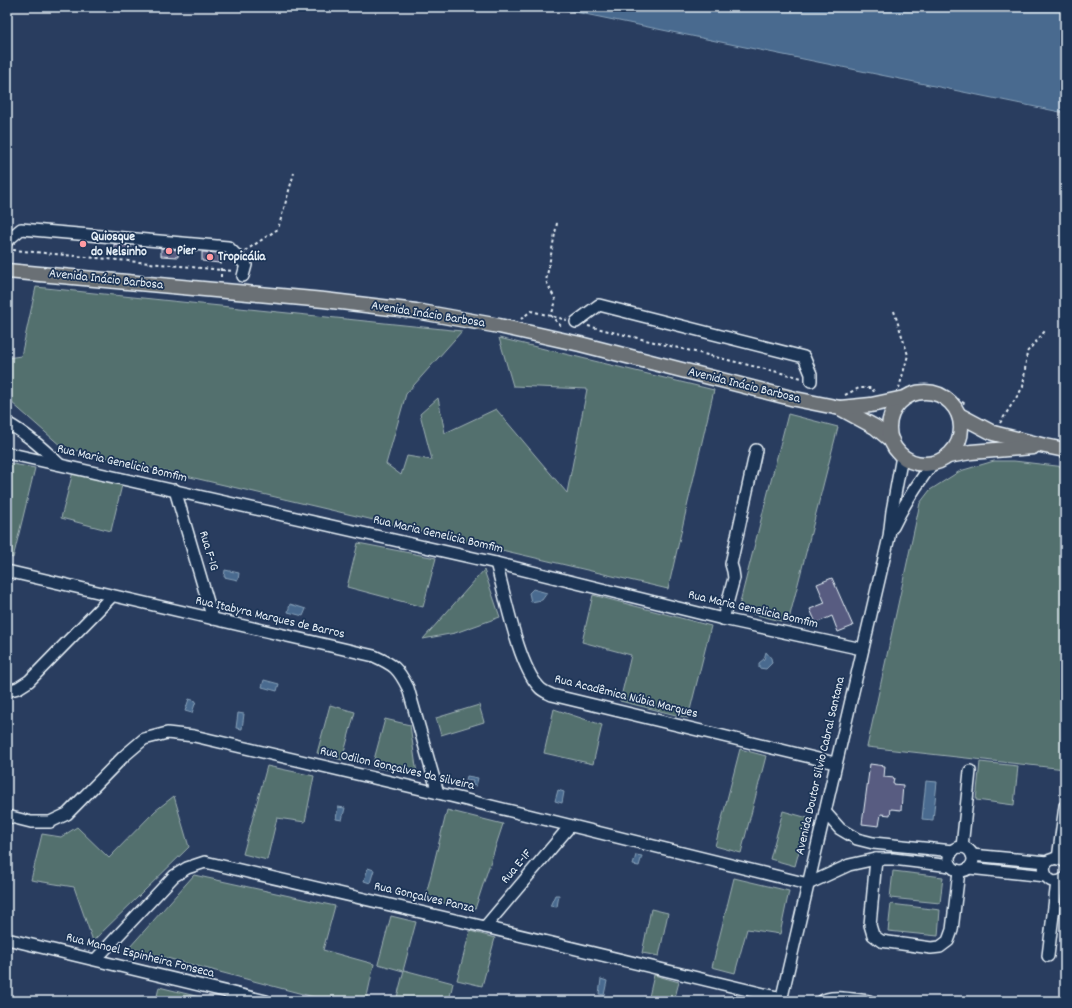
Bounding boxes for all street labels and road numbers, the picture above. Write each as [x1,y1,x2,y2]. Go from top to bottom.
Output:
street label: Avenida Inácio Barbosa [48,265,165,296]
street label: Avenida Inácio Barbosa [370,297,487,333]
street label: Avenida Inácio Barbosa [686,363,803,409]
street label: Rua Maria Genelicia Bomfim [55,440,189,488]
street label: Rua Maria Genelicia Bomfim [371,511,505,559]
street label: Rua F-1G [193,529,223,573]
street label: Rua Maria Genelicia Bomfim [686,586,820,634]
street label: Rua Itabyra Marques de Barros [193,592,347,644]
street label: Rua Acadêmica Núbia Marques [552,670,700,724]
street label: Avenida Doutor Silvio Cabral Santana [791,674,851,857]
street label: Rua Odilon Gonçalves da Silveira [318,742,477,796]
street label: Rua E-1F [497,845,537,888]
street label: Rua Gonçalves Panza [372,877,477,919]
street label: Rua Manoel Espinheira Fonseca [64,928,217,984]

